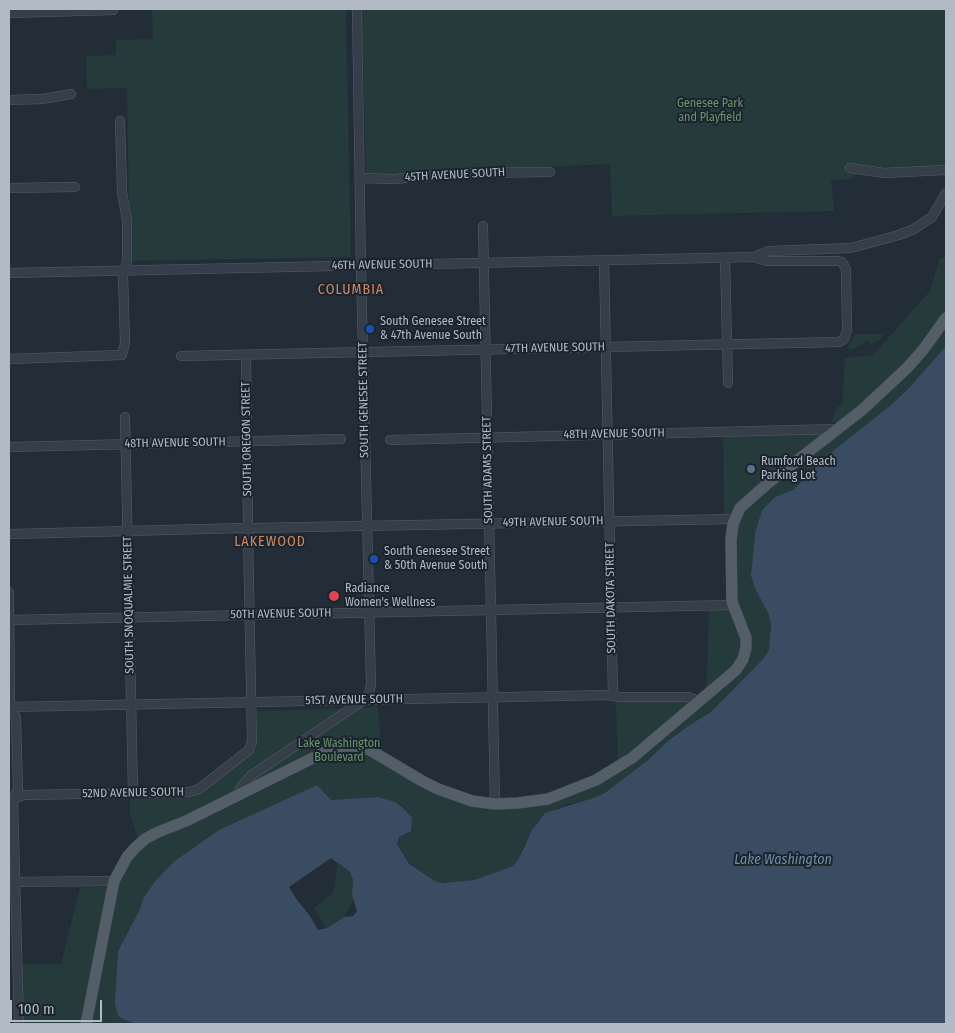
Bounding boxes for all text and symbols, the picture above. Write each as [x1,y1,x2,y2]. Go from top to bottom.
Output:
park label: Genesee Park and Playfield [677,97,743,125]
street label: 45TH AVENUE SOUTH [404,165,506,185]
street label: 46TH AVENUE SOUTH [331,257,433,273]
district label: COLUMBIA [317,282,385,298]
place label: South Genesee Street & 47th Avenue South [380,315,486,343]
marker: South Genesee Street & 47th Avenue South [364,323,376,335]
street label: 47TH AVENUE SOUTH [505,340,605,356]
street label: SOUTH GENESEE STREET [356,342,372,458]
street label: SOUTH OREGON STREET [239,381,255,497]
street label: SOUTH ADAMS STREET [480,416,496,524]
street label: 48TH AVENUE SOUTH [563,426,665,442]
street label: 48TH AVENUE SOUTH [124,435,226,451]
place label: Rumford Beach Parking Lot [761,455,836,483]
marker: Rumford Beach Parking Lot [745,463,757,475]
street label: 49TH AVENUE SOUTH [502,514,604,530]
district label: LAKEWOOD [233,534,307,550]
street label: SOUTH SNOQUALMIE STREET [121,536,137,674]
street label: SOUTH DAKOTA STREET [603,542,619,654]
place label: South Genesee Street & 50th Avenue South [384,545,490,573]
marker: South Genesee Street & 50th Avenue South [368,553,380,565]
place label: Radiance Women's Wellness [345,582,435,610]
marker: Radiance Women's Wellness [327,589,341,603]
street label: 50TH AVENUE SOUTH [230,606,332,622]
street label: 51ST AVENUE SOUTH [305,692,403,708]
park label: Lake Washington Boulevard [298,737,380,765]
street label: 52ND AVENUE SOUTH [82,785,184,801]
water label: Lake Washington [734,852,832,868]
scale bar [12,990,105,1022]
text: 100 m [18,1000,55,1018]

